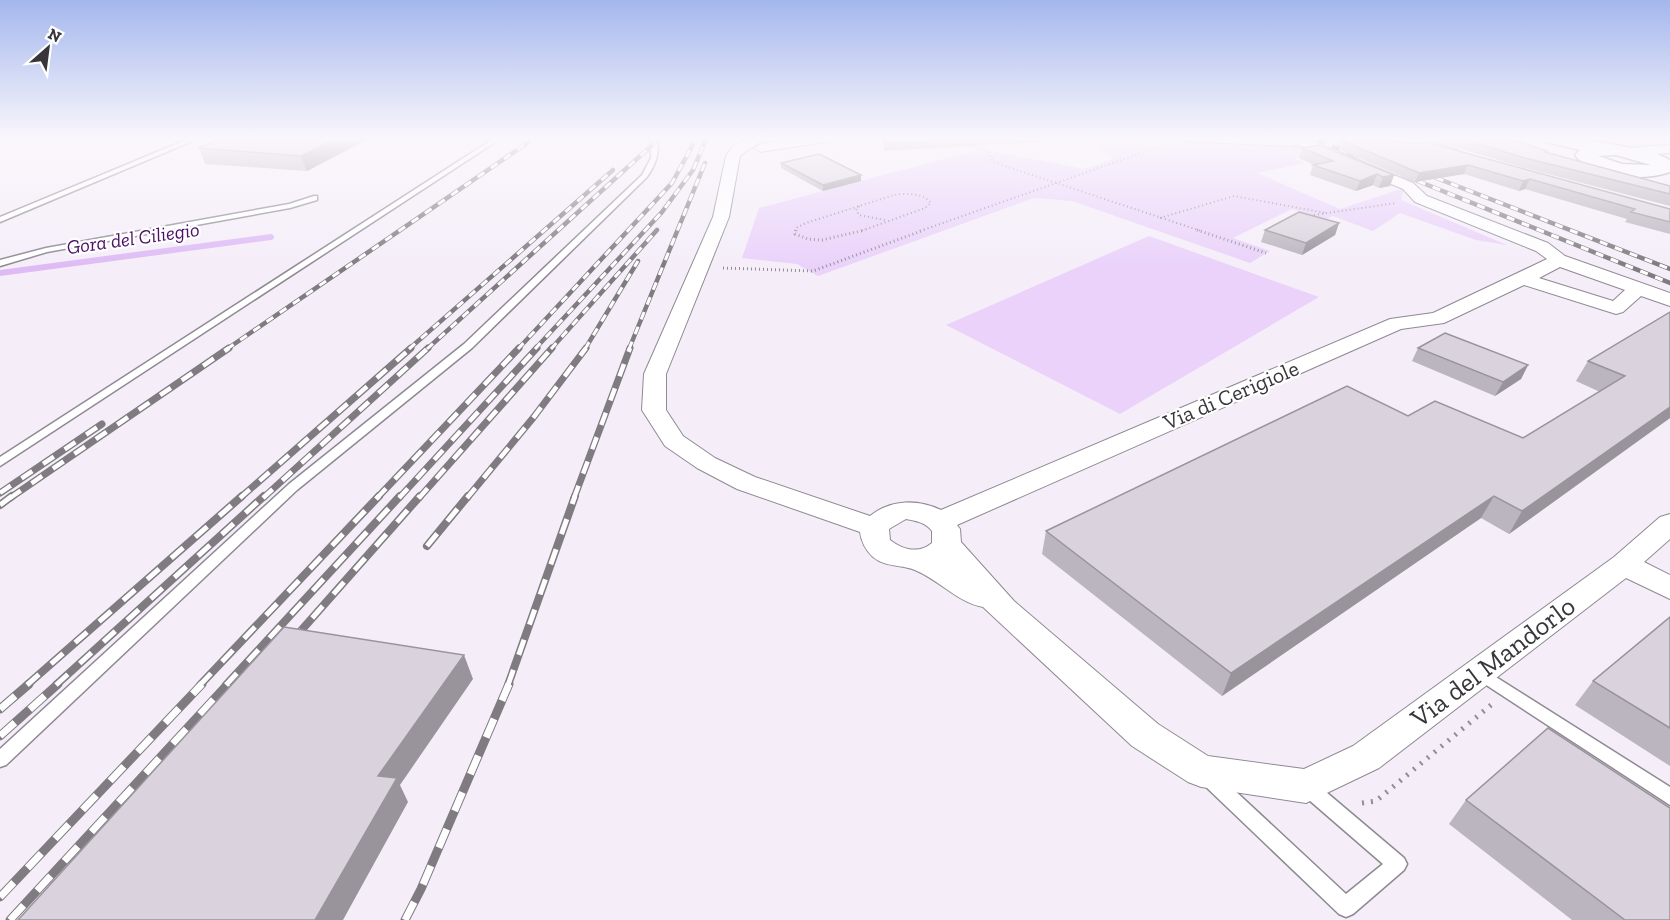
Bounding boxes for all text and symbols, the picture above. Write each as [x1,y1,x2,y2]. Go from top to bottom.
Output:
north arrow [18,18,78,78]
text: N [45,24,65,46]
water label: Gora del Ciliegio [65,217,201,259]
street label: Via di Cerigiole [1158,354,1303,436]
street label: Via del Mandorlo [1404,590,1581,735]

